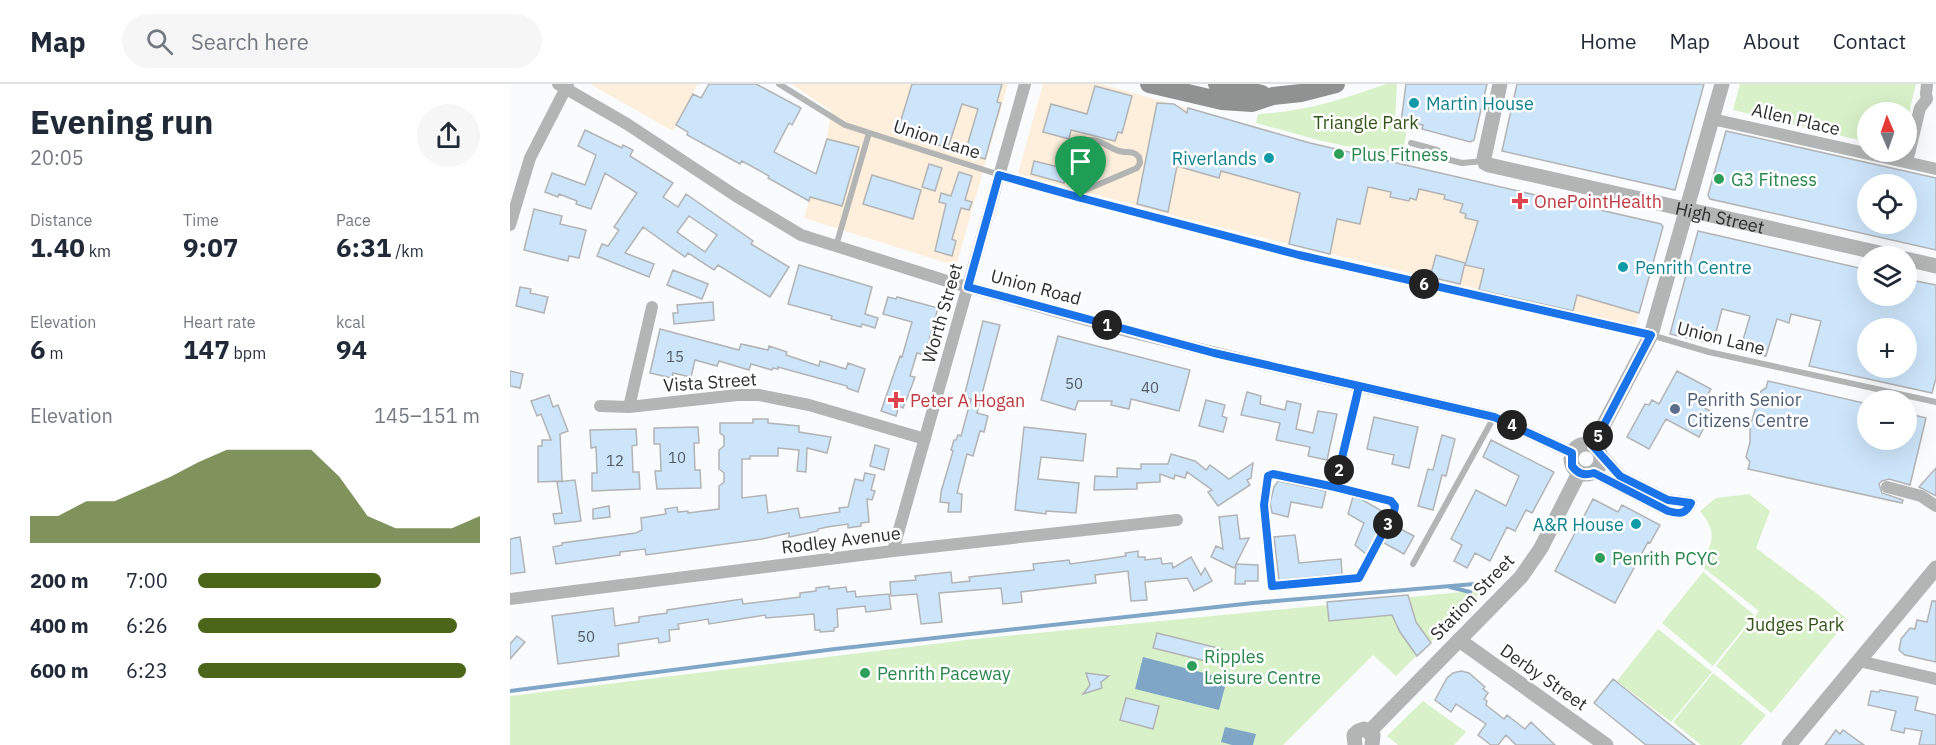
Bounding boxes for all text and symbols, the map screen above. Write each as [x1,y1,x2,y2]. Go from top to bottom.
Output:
search box [122,14,542,68]
text: Map [30,23,86,60]
icon: search [143,25,176,58]
text: Search here [191,27,309,56]
text: Home [1580,27,1637,55]
text: Map [1670,27,1710,55]
text: About [1743,27,1800,55]
text: Contact [1833,27,1906,55]
place label: Martin House [1426,92,1534,115]
marker: Martin House [1407,96,1421,110]
street label: Allen Place [1750,98,1842,140]
text: Evening run [30,100,214,143]
north arrow [1857,102,1917,162]
map controls [1857,102,1917,450]
button: share [417,104,480,167]
park label: Triangle Park [1313,111,1419,134]
street label: Union Lane [891,114,984,164]
pin [1055,136,1106,198]
place label: Plus Fitness [1351,143,1448,166]
text: 20:05 [30,144,84,171]
icon: arrive [1064,145,1097,178]
place label: Riverlands [1172,147,1257,170]
marker: Plus Fitness [1332,147,1346,161]
marker: Riverlands [1262,151,1276,165]
place label: G3 Fitness [1731,168,1817,191]
marker: G3 Fitness [1712,172,1726,186]
button: locate [1857,174,1917,234]
place label: OnePointHealth [1534,190,1662,213]
marker: OnePointHealth [1511,192,1529,210]
street label: High Street [1673,196,1767,238]
text: Distance [30,210,92,230]
text: Time [183,210,219,230]
text: Pace [336,210,371,230]
text: 1.40 [30,230,85,264]
text: 9:07 [183,230,238,264]
text: 6:31 [336,230,391,264]
text: km [85,241,111,261]
text: /km [391,241,424,261]
button: layers [1857,246,1917,306]
place label: Penrith Centre [1635,256,1752,279]
street label: Worth Street [917,260,967,366]
marker: Penrith Centre [1616,260,1630,274]
street label: Union Road [988,264,1084,310]
pin: 6 [1409,269,1439,299]
text: 6 [1419,274,1429,294]
pin: 1 [1092,310,1122,340]
text: Elevation [30,312,96,332]
text: Heart rate [183,312,256,332]
text: kcal [336,312,365,332]
text: 1 [1102,315,1112,335]
street label: Union Lane [1674,316,1768,360]
button: + [1857,318,1917,378]
text: 6 [30,332,46,366]
text: 147 [183,332,230,366]
text: 94 [336,332,367,366]
text: m [46,343,63,363]
text: bpm [230,343,266,363]
house number: 15 [666,347,684,366]
street label: Vista Street [662,367,758,397]
house number: 50 [1065,374,1083,393]
house number: 40 [1141,378,1159,397]
place label: Penrith Senior Citizens Centre [1687,388,1809,432]
place label: Peter A Hogan [910,389,1025,412]
button: − [1857,390,1917,450]
marker: Peter A Hogan [887,391,905,409]
text: Elevation [30,402,113,429]
text: 145–151 m [374,402,480,429]
marker: Penrith Senior Citizens Centre [1668,402,1682,416]
pin: 4 [1497,410,1527,440]
text: 4 [1507,415,1517,435]
pin: 5 [1583,421,1613,451]
text: 5 [1593,426,1603,446]
house number: 10 [668,448,686,467]
house number: 12 [606,451,624,470]
pin: 2 [1324,455,1354,485]
text: 2 [1334,460,1344,480]
pin: 3 [1373,509,1403,539]
place label: A&R House [1533,513,1624,536]
text: 3 [1383,514,1393,534]
marker: A&R House [1629,517,1643,531]
street label: Rodley Avenue [780,521,902,559]
place label: Penrith PCYC [1612,547,1718,570]
street label: Station Street [1425,549,1519,645]
marker: Penrith PCYC [1593,551,1607,565]
text: 200 m [30,567,89,594]
text: 7:00 [126,567,168,594]
text: 400 m [30,612,89,639]
text: 6:26 [126,612,168,639]
park label: Judges Park [1746,613,1845,636]
house number: 50 [577,627,595,646]
street label: Derby Street [1496,638,1592,716]
place label: Ripples Leisure Centre [1204,645,1321,689]
text: 600 m [30,657,89,684]
text: 6:23 [126,657,168,684]
marker: Ripples Leisure Centre [1185,659,1199,673]
place label: Penrith Paceway [877,662,1011,685]
marker: Penrith Paceway [858,666,872,680]

